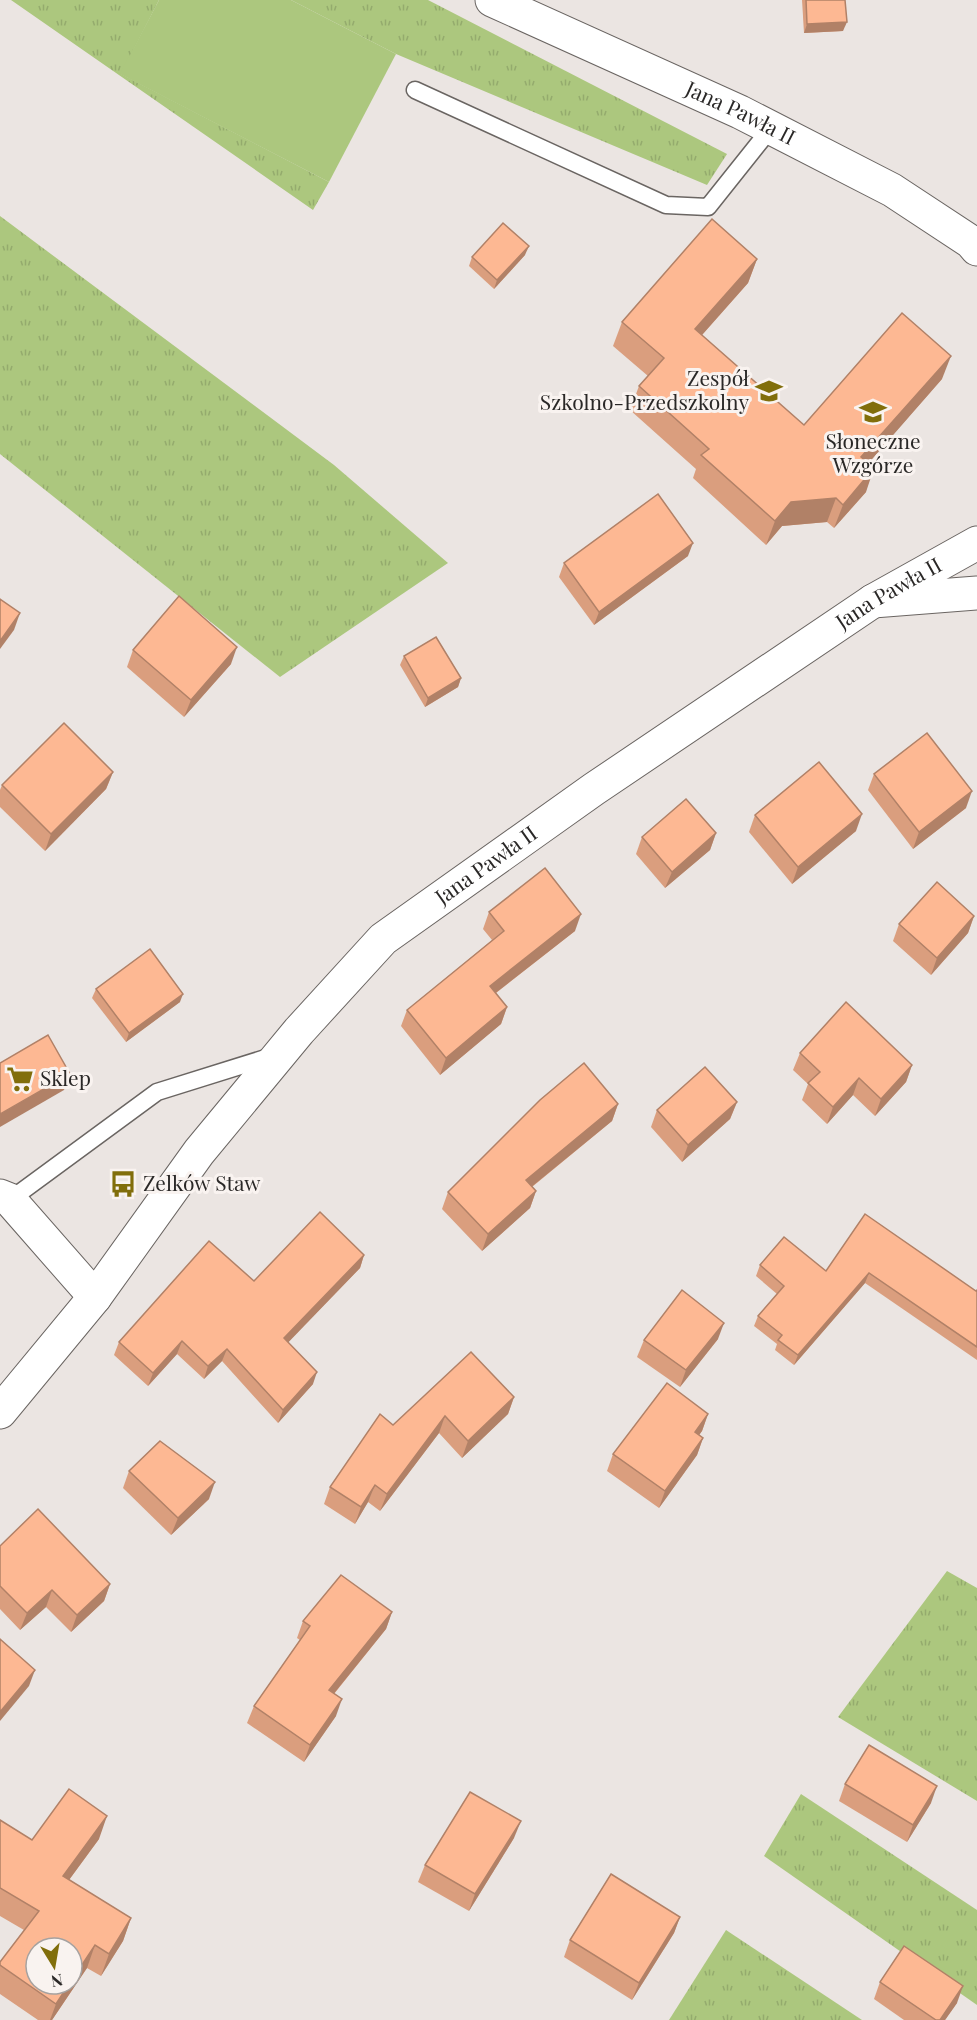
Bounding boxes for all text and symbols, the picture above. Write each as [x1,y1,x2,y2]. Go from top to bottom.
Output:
street label: Jana Pawła II [681,73,801,150]
place label: Zespół Szkolno-Przedszkolny [540,363,750,415]
school or university icon: Zespół Szkolno-Przedszkolny [754,376,784,406]
school or university icon: Słoneczne Wzgórze [858,397,888,427]
place label: Słoneczne Wzgórze [825,426,921,478]
street label: Jana Pawła II [829,550,946,635]
street label: Jana Pawła II [428,818,542,910]
place label: Sklep [40,1063,91,1091]
supermarket icon: Sklep [5,1064,35,1094]
place label: Zelków Staw [143,1168,261,1196]
bus stop icon: Zelków Staw [108,1169,138,1199]
north arrow [24,1936,84,1996]
text: N [49,1970,65,1993]

